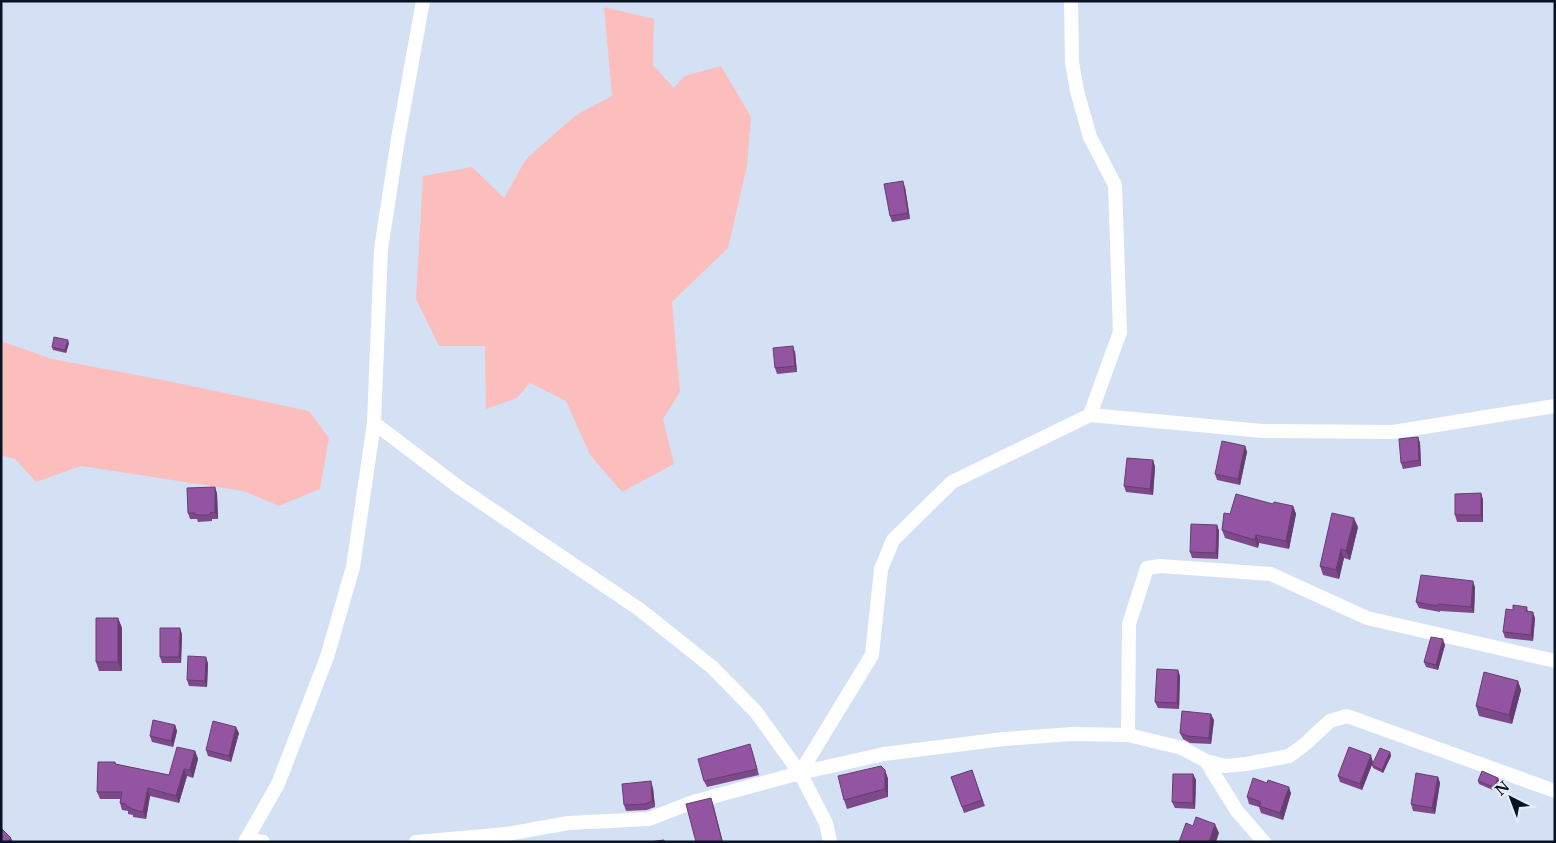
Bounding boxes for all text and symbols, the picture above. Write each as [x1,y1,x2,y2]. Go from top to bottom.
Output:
north arrow [1486,773,1536,823]
text: N [1491,777,1513,799]

